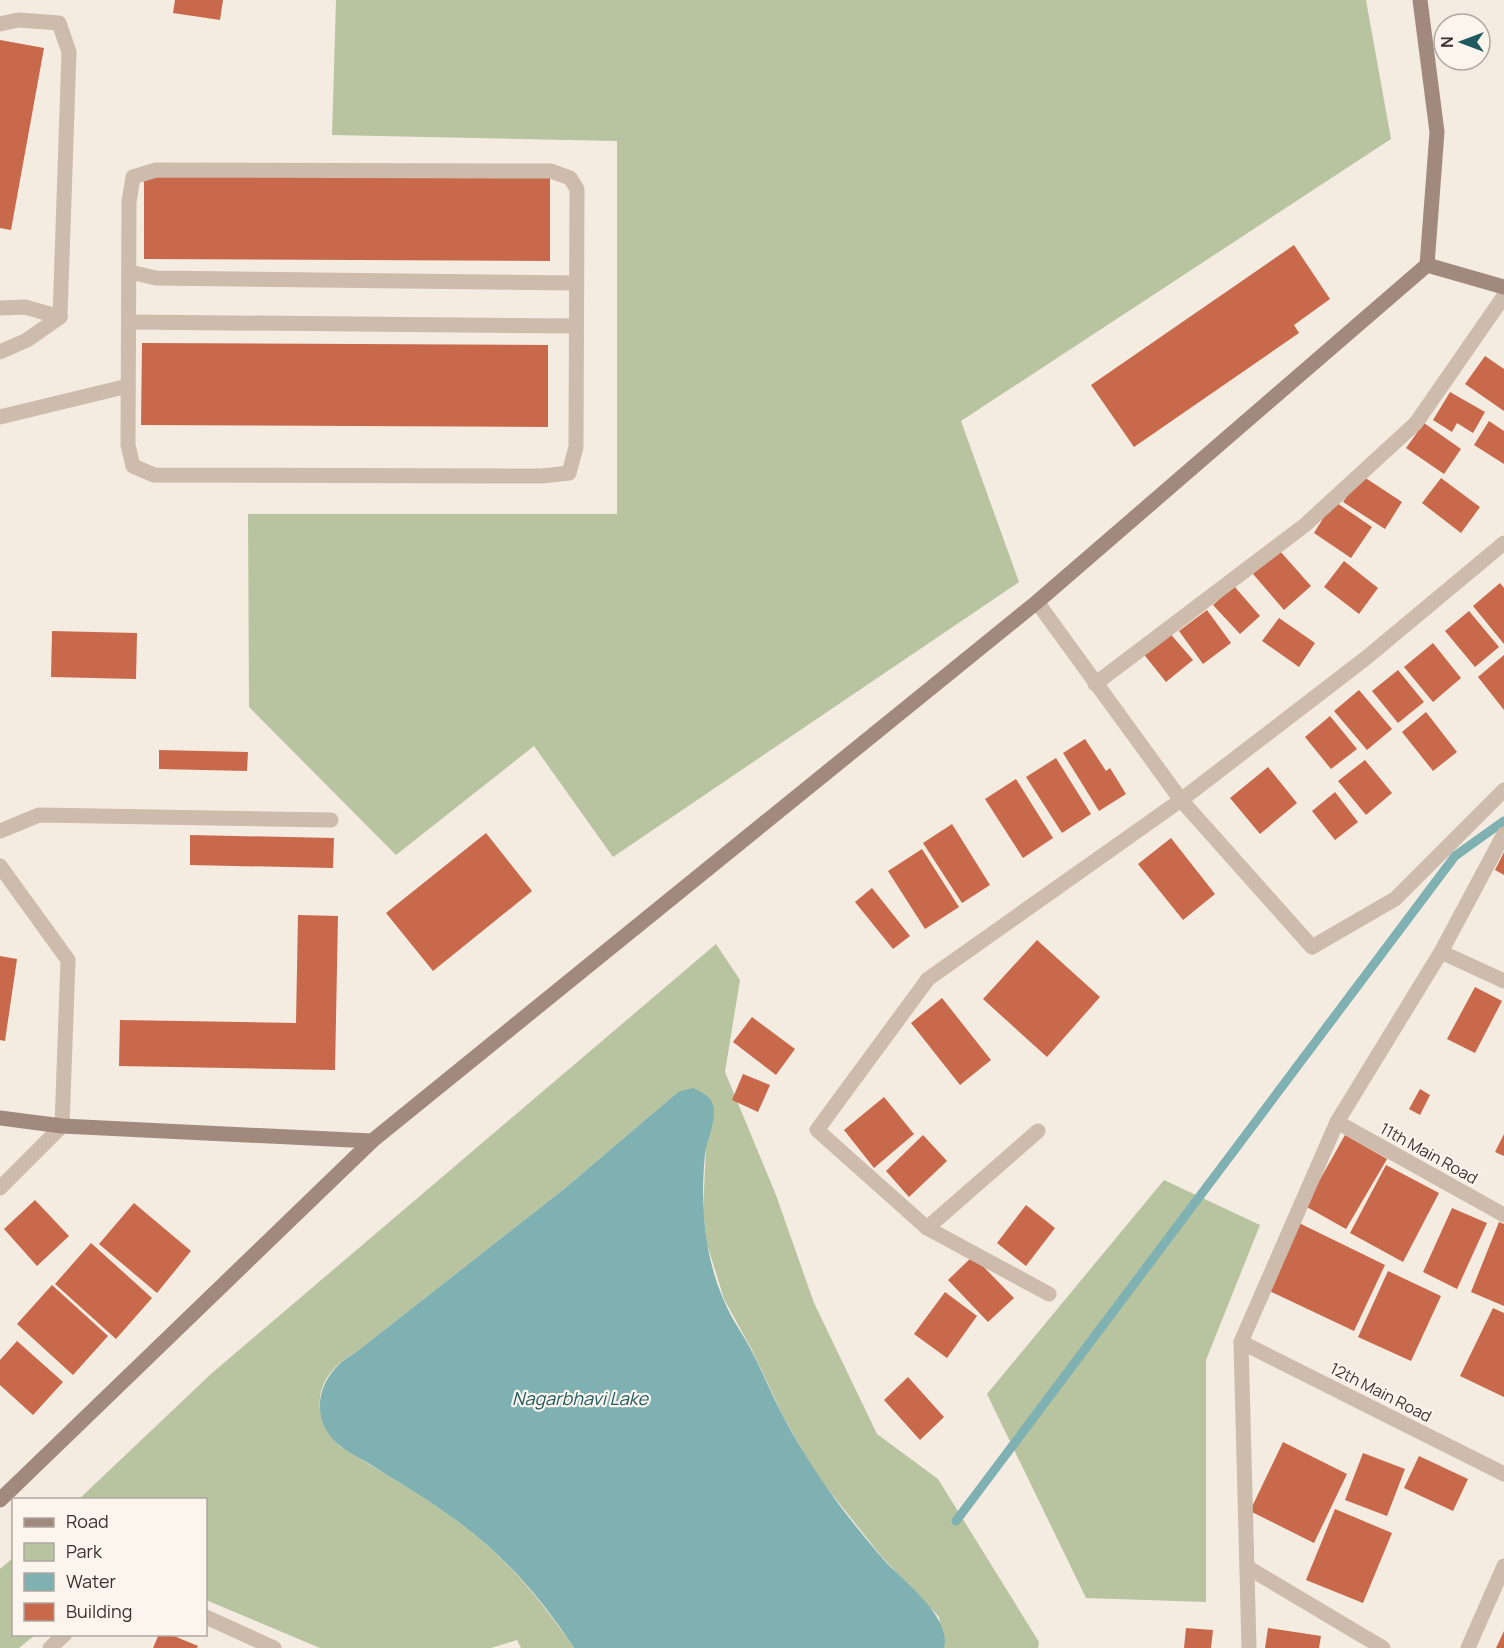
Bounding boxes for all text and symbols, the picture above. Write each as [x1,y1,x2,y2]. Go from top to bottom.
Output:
north arrow [1432,12,1492,72]
text: N [1436,36,1458,48]
street label: 11th Main Road [1376,1117,1482,1189]
street label: 12th Main Road [1326,1357,1436,1427]
water label: Nagarbhavi Lake [512,1386,649,1410]
legend [12,1498,207,1636]
text: Road [66,1509,109,1533]
text: Park [66,1539,103,1563]
text: Water [66,1569,116,1593]
text: Building [66,1599,132,1623]

